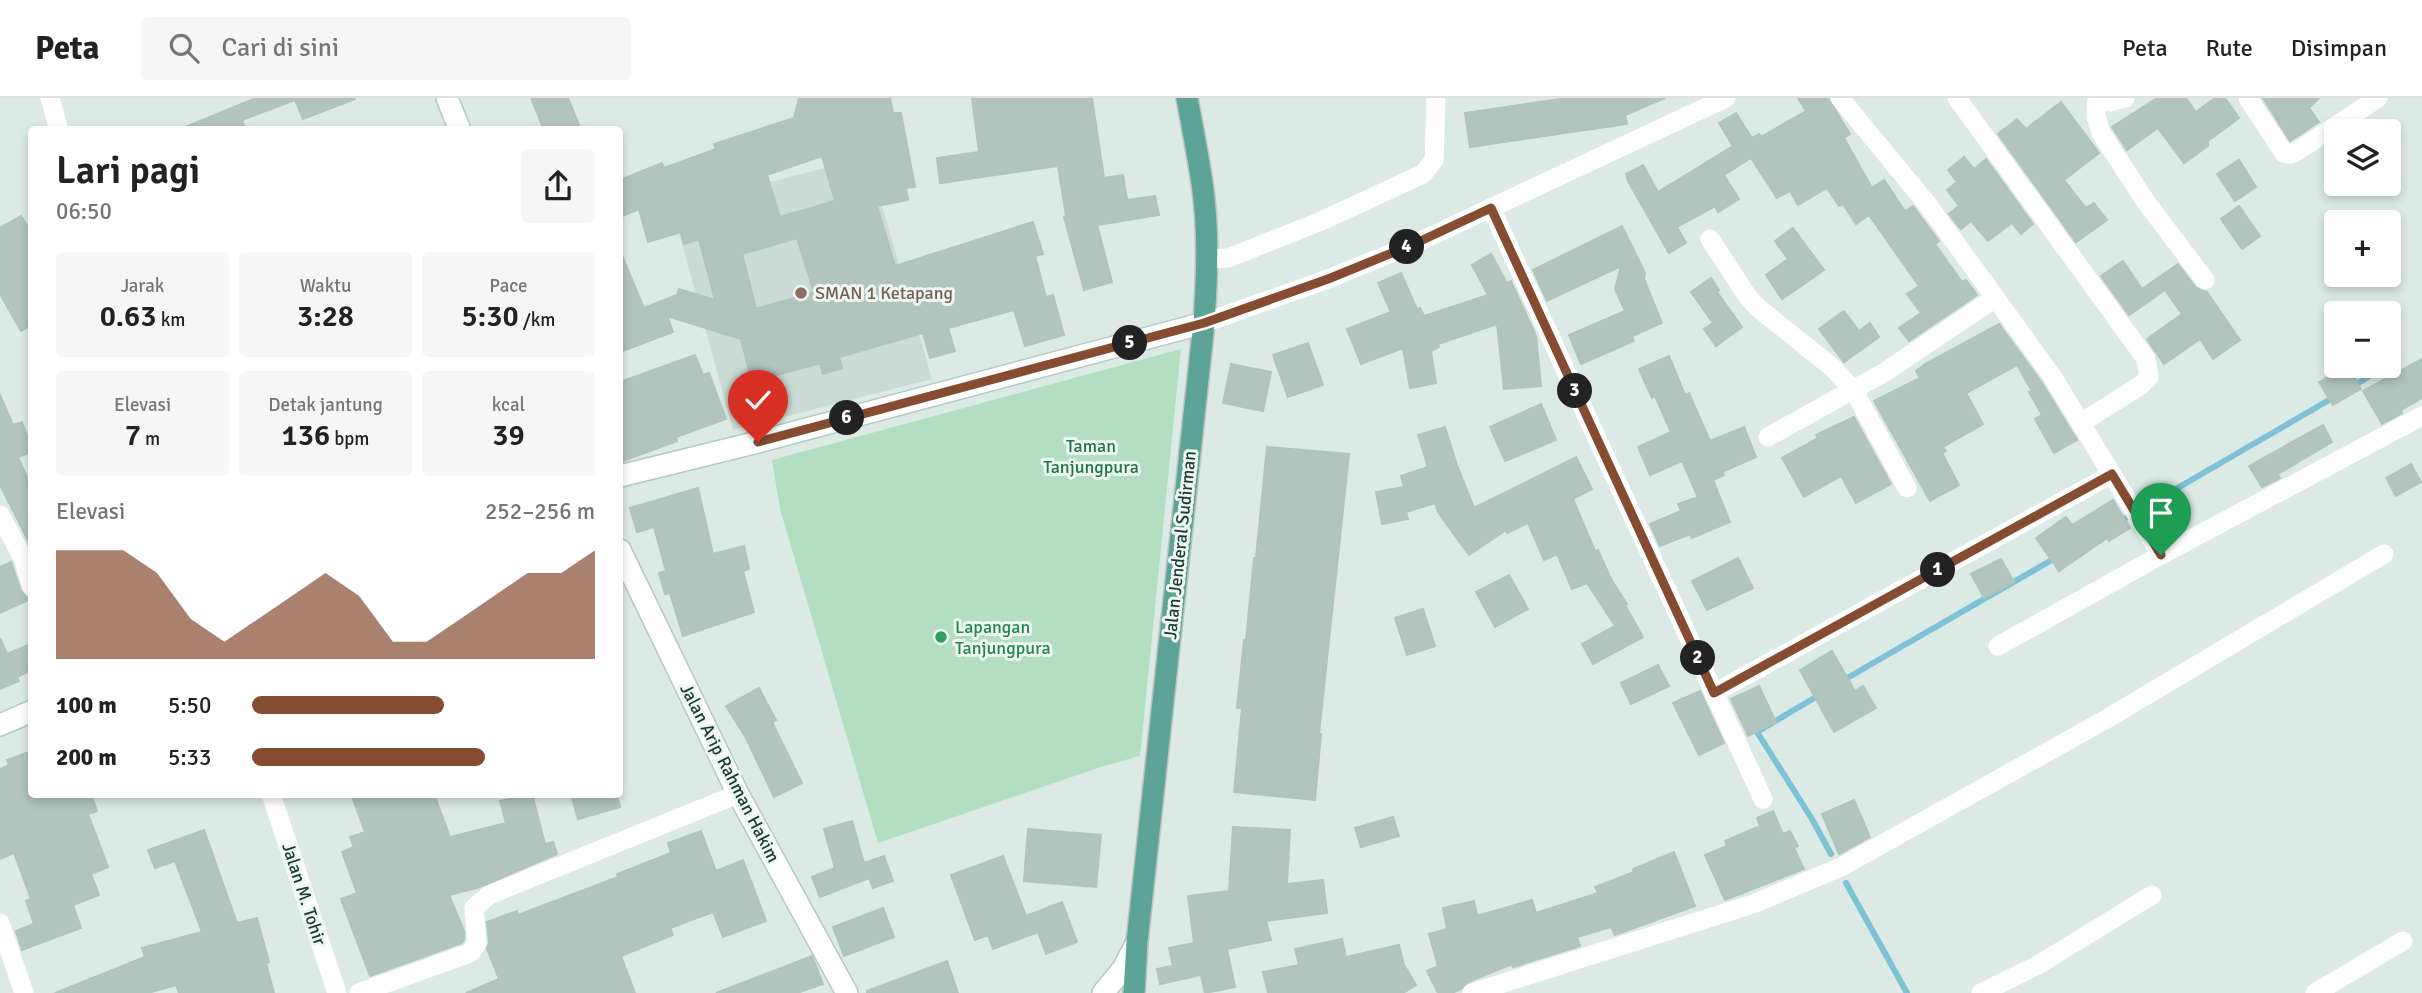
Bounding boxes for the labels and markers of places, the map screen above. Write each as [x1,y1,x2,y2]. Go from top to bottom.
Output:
pin: 4 [1390,230,1424,264]
place label: SMAN 1 Ketapang [815,282,953,304]
marker: SMAN 1 Ketapang [793,285,809,301]
pin: 5 [1112,326,1148,360]
pin [728,370,788,442]
pin: 3 [1558,374,1592,408]
pin: 6 [830,400,864,436]
pin [2131,483,2191,555]
pin: 1 [1920,552,1955,588]
place label: Lapangan Tanjungpura [955,616,1051,659]
marker: Lapangan Tanjungpura [933,629,949,645]
pin: 2 [1680,640,1716,676]

